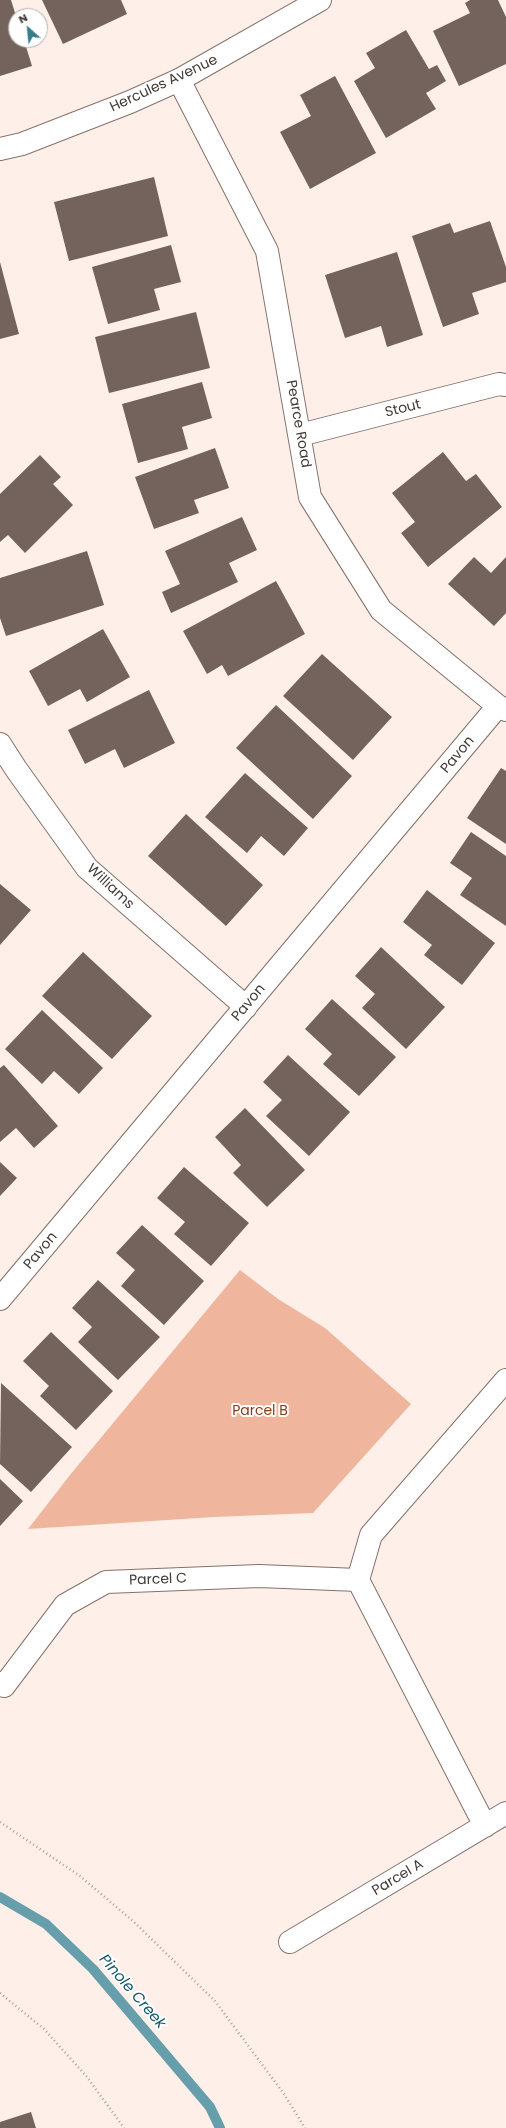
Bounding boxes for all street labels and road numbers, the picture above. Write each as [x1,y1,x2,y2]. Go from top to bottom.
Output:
street label: Hercules Avenue [108,52,220,116]
street label: Pearce Road [282,379,314,469]
street label: Stout [383,396,423,422]
street label: Pavon [438,733,478,777]
street label: Williams [83,861,137,913]
street label: Pavon [229,981,269,1025]
street label: Pavon [21,1229,61,1273]
street label: Parcel C [129,1571,187,1589]
street label: Parcel A [369,1856,427,1900]

